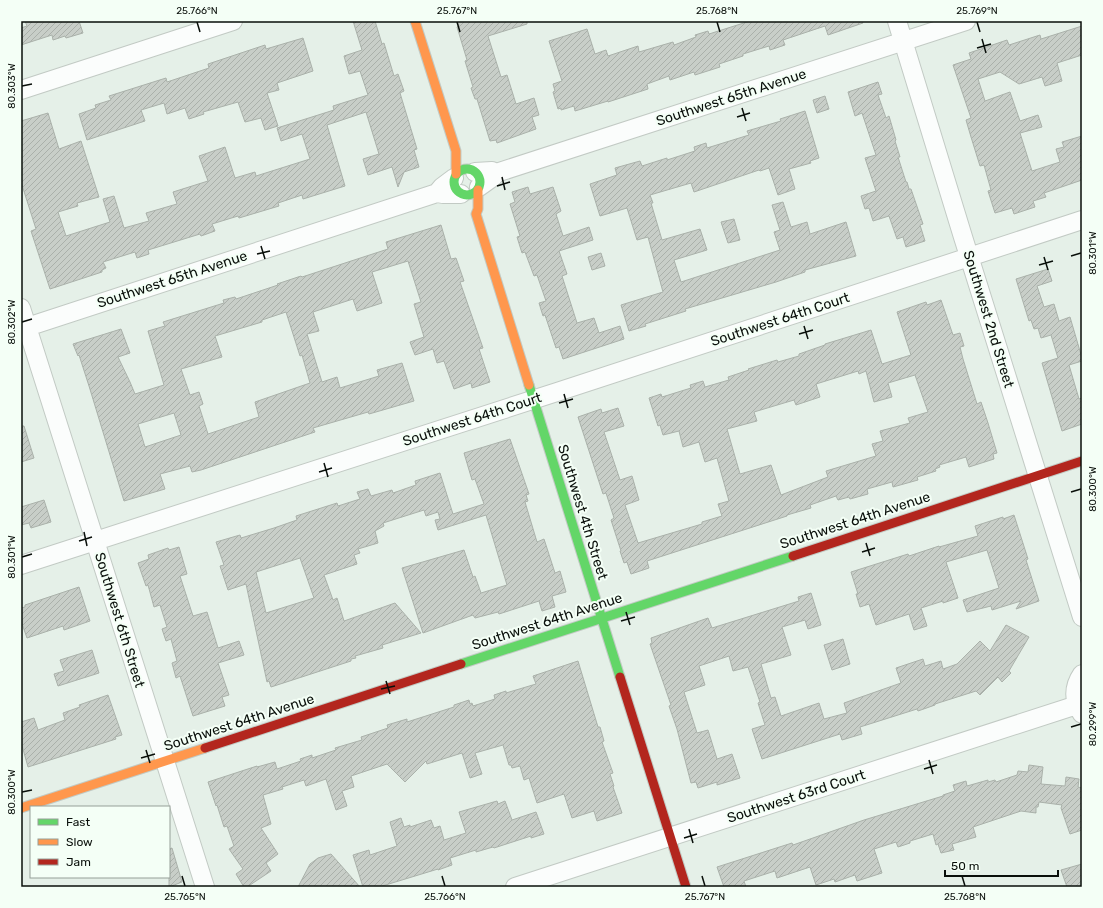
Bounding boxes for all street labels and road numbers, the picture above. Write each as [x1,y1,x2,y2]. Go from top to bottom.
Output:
street label: Southwest 65th Avenue [654,65,809,130]
street label: Southwest 65th Avenue [95,247,250,312]
street label: Southwest 2nd Street [960,248,1018,390]
street label: Southwest 64th Court [709,289,852,350]
street label: Southwest 64th Court [401,389,544,450]
street label: Southwest 4th Street [554,442,611,582]
street label: Southwest 64th Avenue [778,488,933,553]
street label: Southwest 6th Street [91,551,148,690]
street label: Southwest 64th Avenue [470,589,625,654]
street label: Southwest 64th Avenue [162,690,317,755]
street label: Southwest 63rd Court [725,766,868,827]

